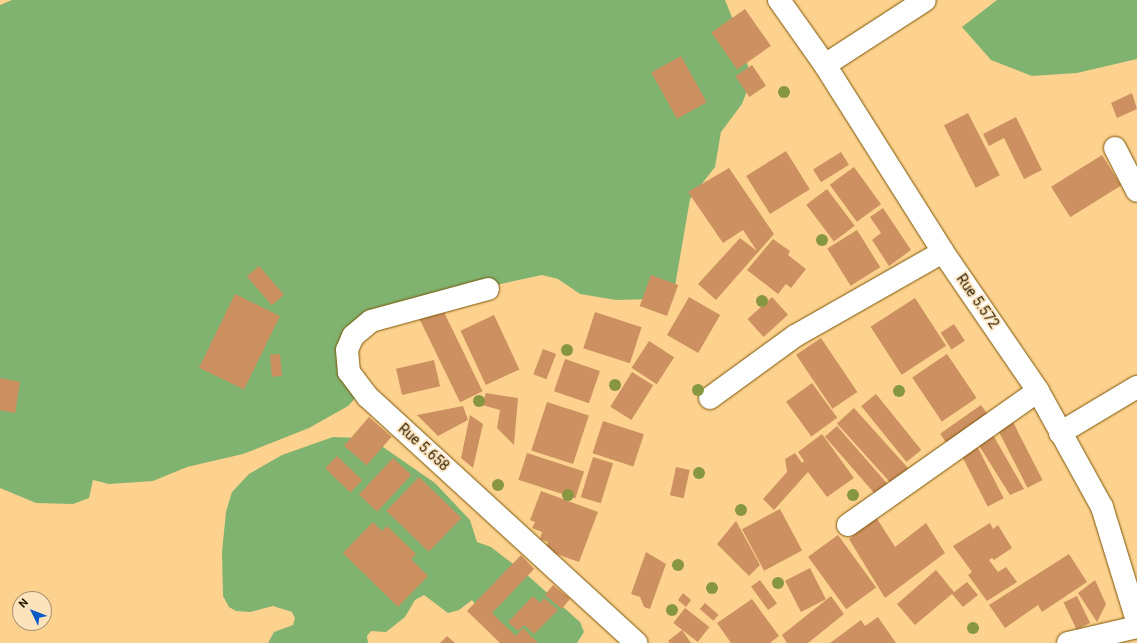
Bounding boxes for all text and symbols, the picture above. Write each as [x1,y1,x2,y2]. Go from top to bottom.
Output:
street label: Rue 5.572 [953,271,1003,331]
street label: Rue 5.658 [395,420,453,474]
north arrow [12,591,52,631]
text: N [16,596,31,610]

